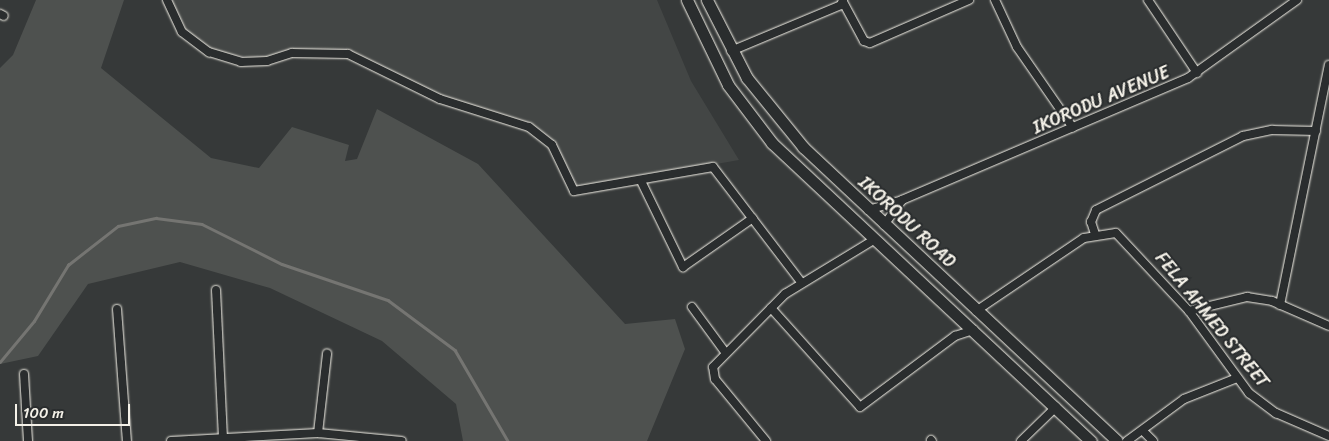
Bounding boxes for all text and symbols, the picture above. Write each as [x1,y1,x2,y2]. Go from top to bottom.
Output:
street label: IKORODU AVENUE [1029,61,1173,139]
street label: IKORODU ROAD [854,172,960,272]
street label: FELA AHMED STREET [1150,247,1274,393]
scale bar [18,394,132,426]
text: 100 m [23,400,64,426]

